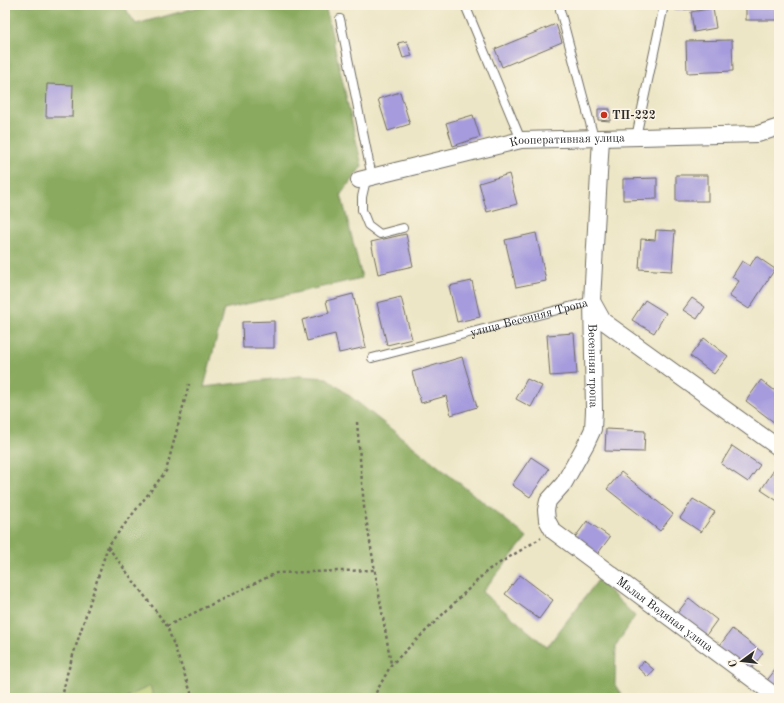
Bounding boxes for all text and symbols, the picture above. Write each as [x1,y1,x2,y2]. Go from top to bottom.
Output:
marker: ТП-222 [599,110,609,120]
place label: ТП-222 [612,110,656,122]
street label: Кооперативная улица [508,132,625,150]
street label: улица Весенняя Тропа [469,297,589,339]
street label: Весенняя тропа [585,324,599,408]
street label: Малая Водяная улица [614,575,715,655]
north arrow [722,641,762,681]
text: С [728,658,740,668]

